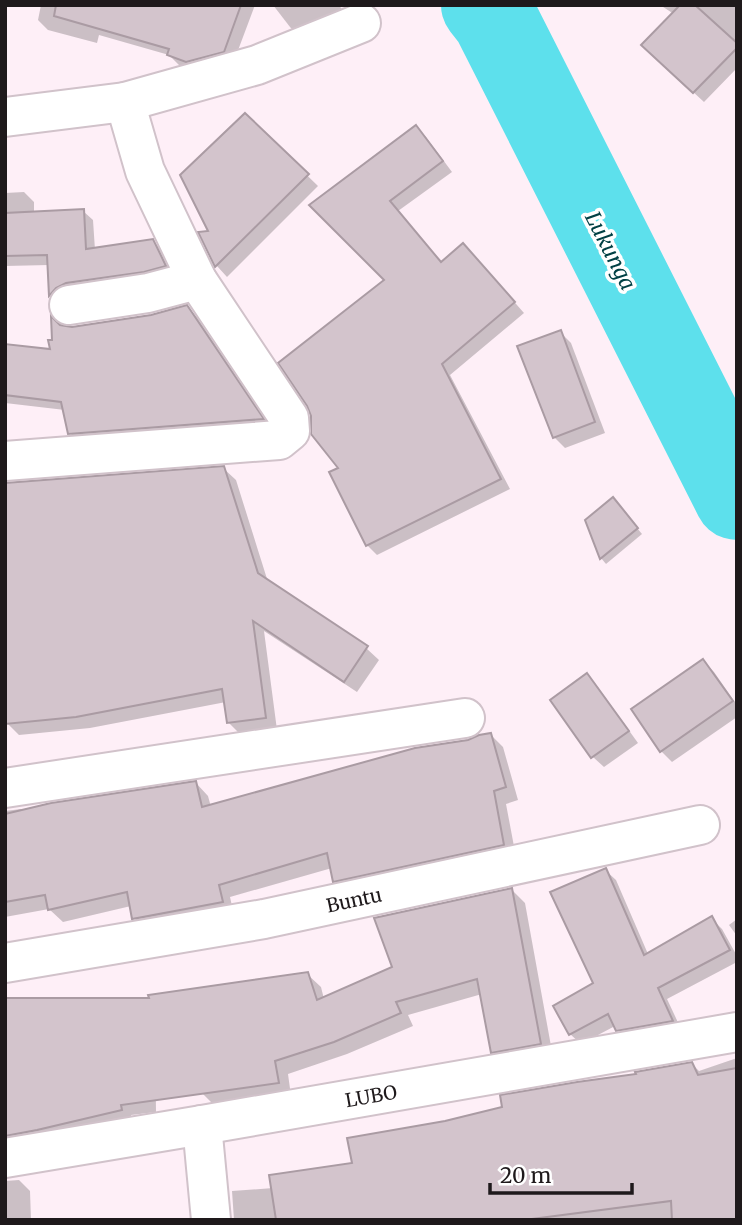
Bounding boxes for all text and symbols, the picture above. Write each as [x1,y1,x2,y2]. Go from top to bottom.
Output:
water label: Lukunga [579,207,642,295]
street label: Buntu [324,882,384,918]
street label: LUBO [343,1080,399,1112]
scale bar [490,1152,632,1196]
text: 20 m [500,1162,552,1189]

